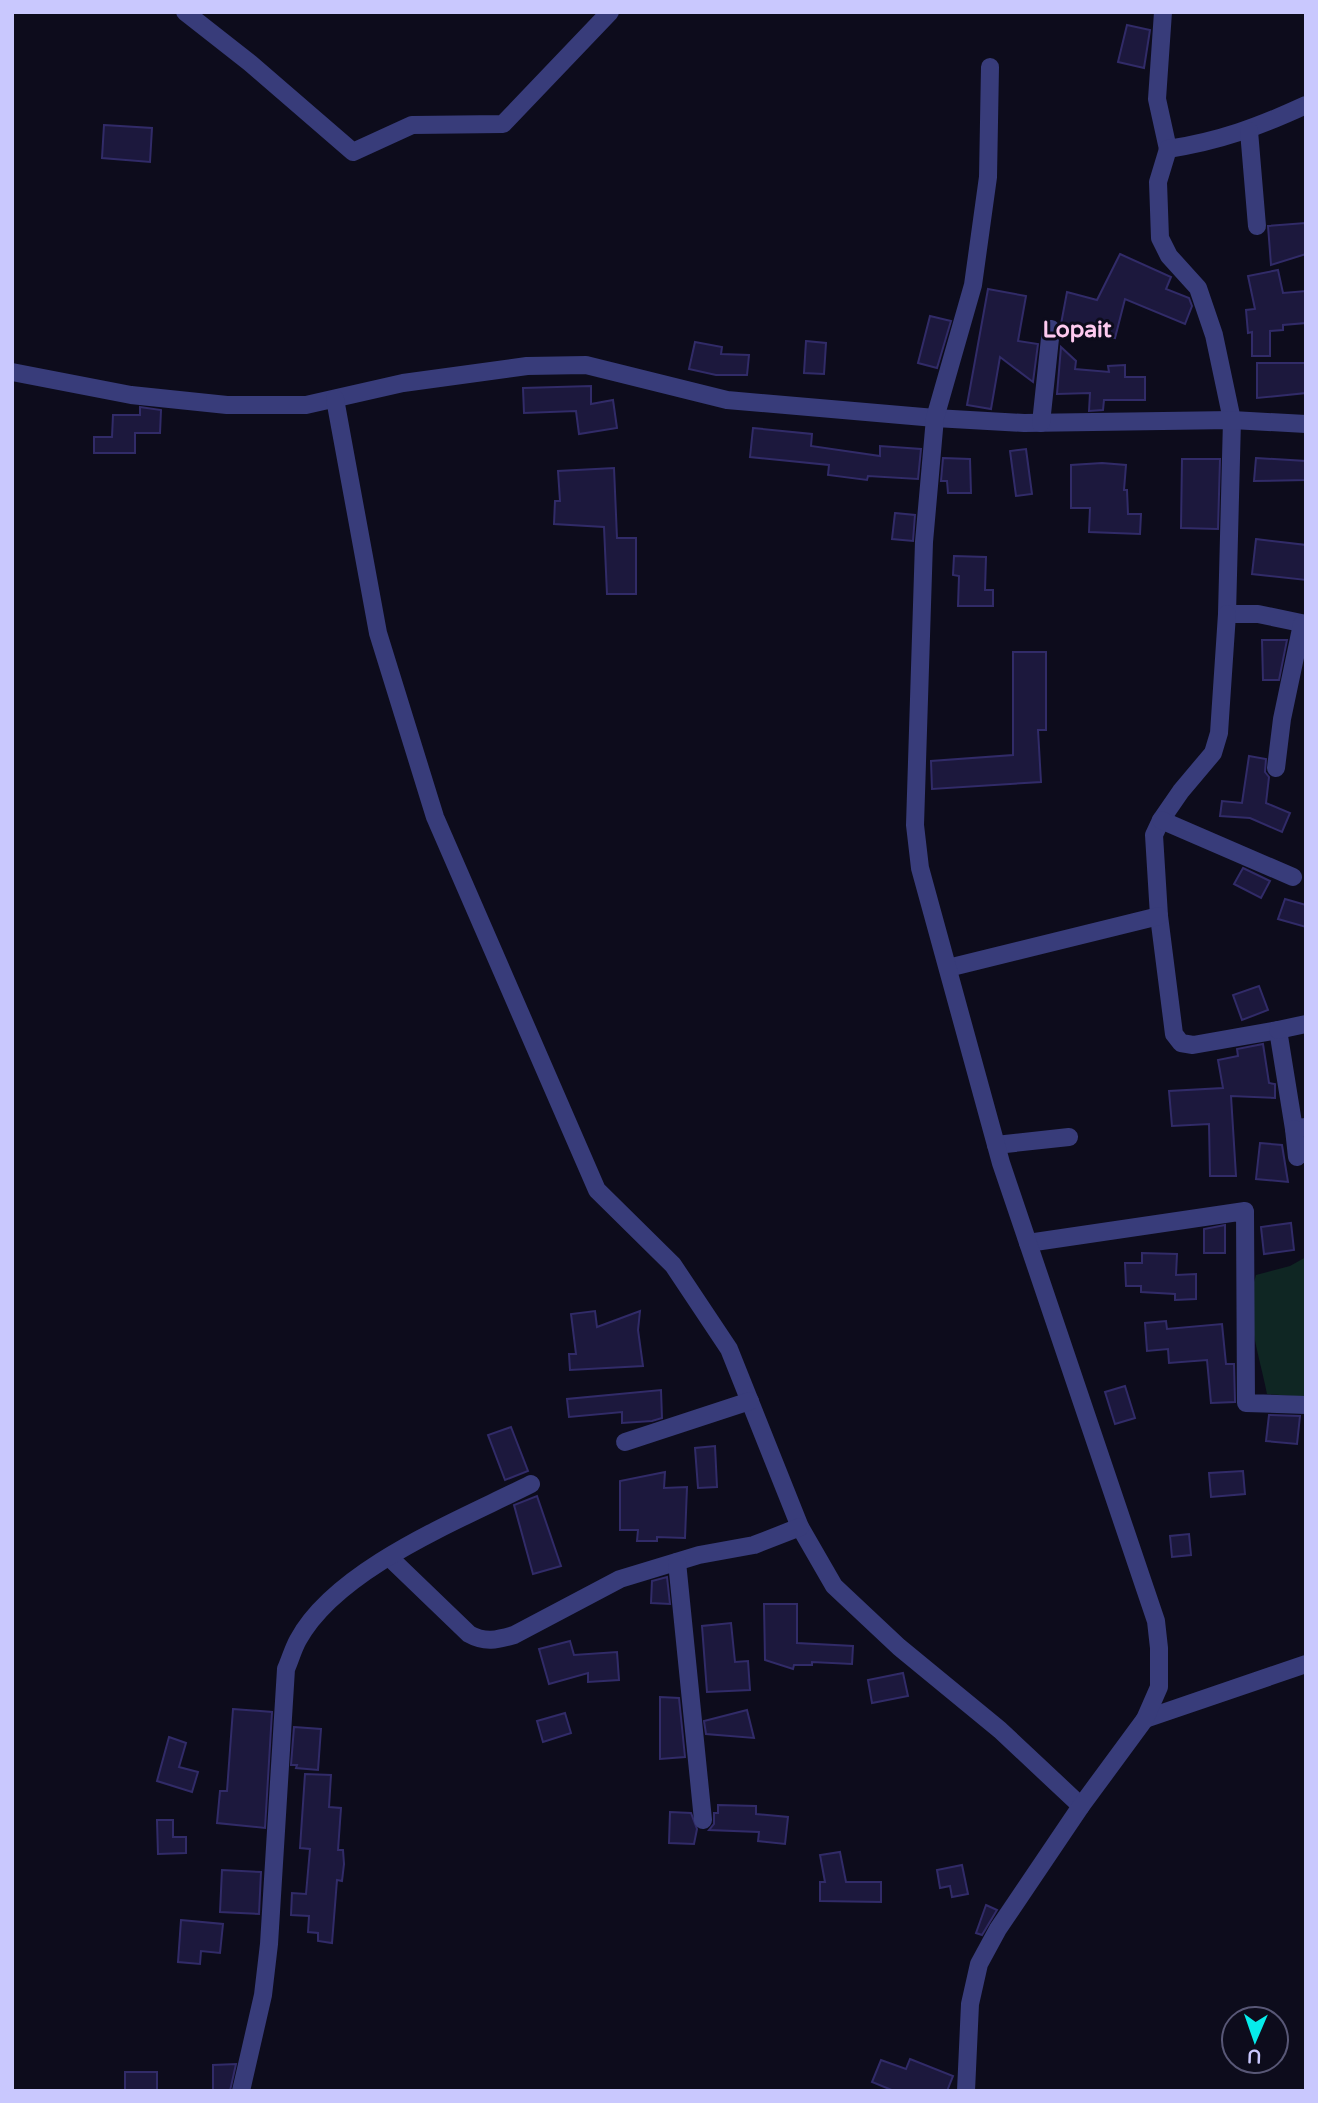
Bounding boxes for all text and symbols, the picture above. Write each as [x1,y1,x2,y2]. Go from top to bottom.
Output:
district label: Lopait [1042,316,1112,344]
north arrow [1220,2005,1290,2075]
text: U [1247,2045,1262,2067]

